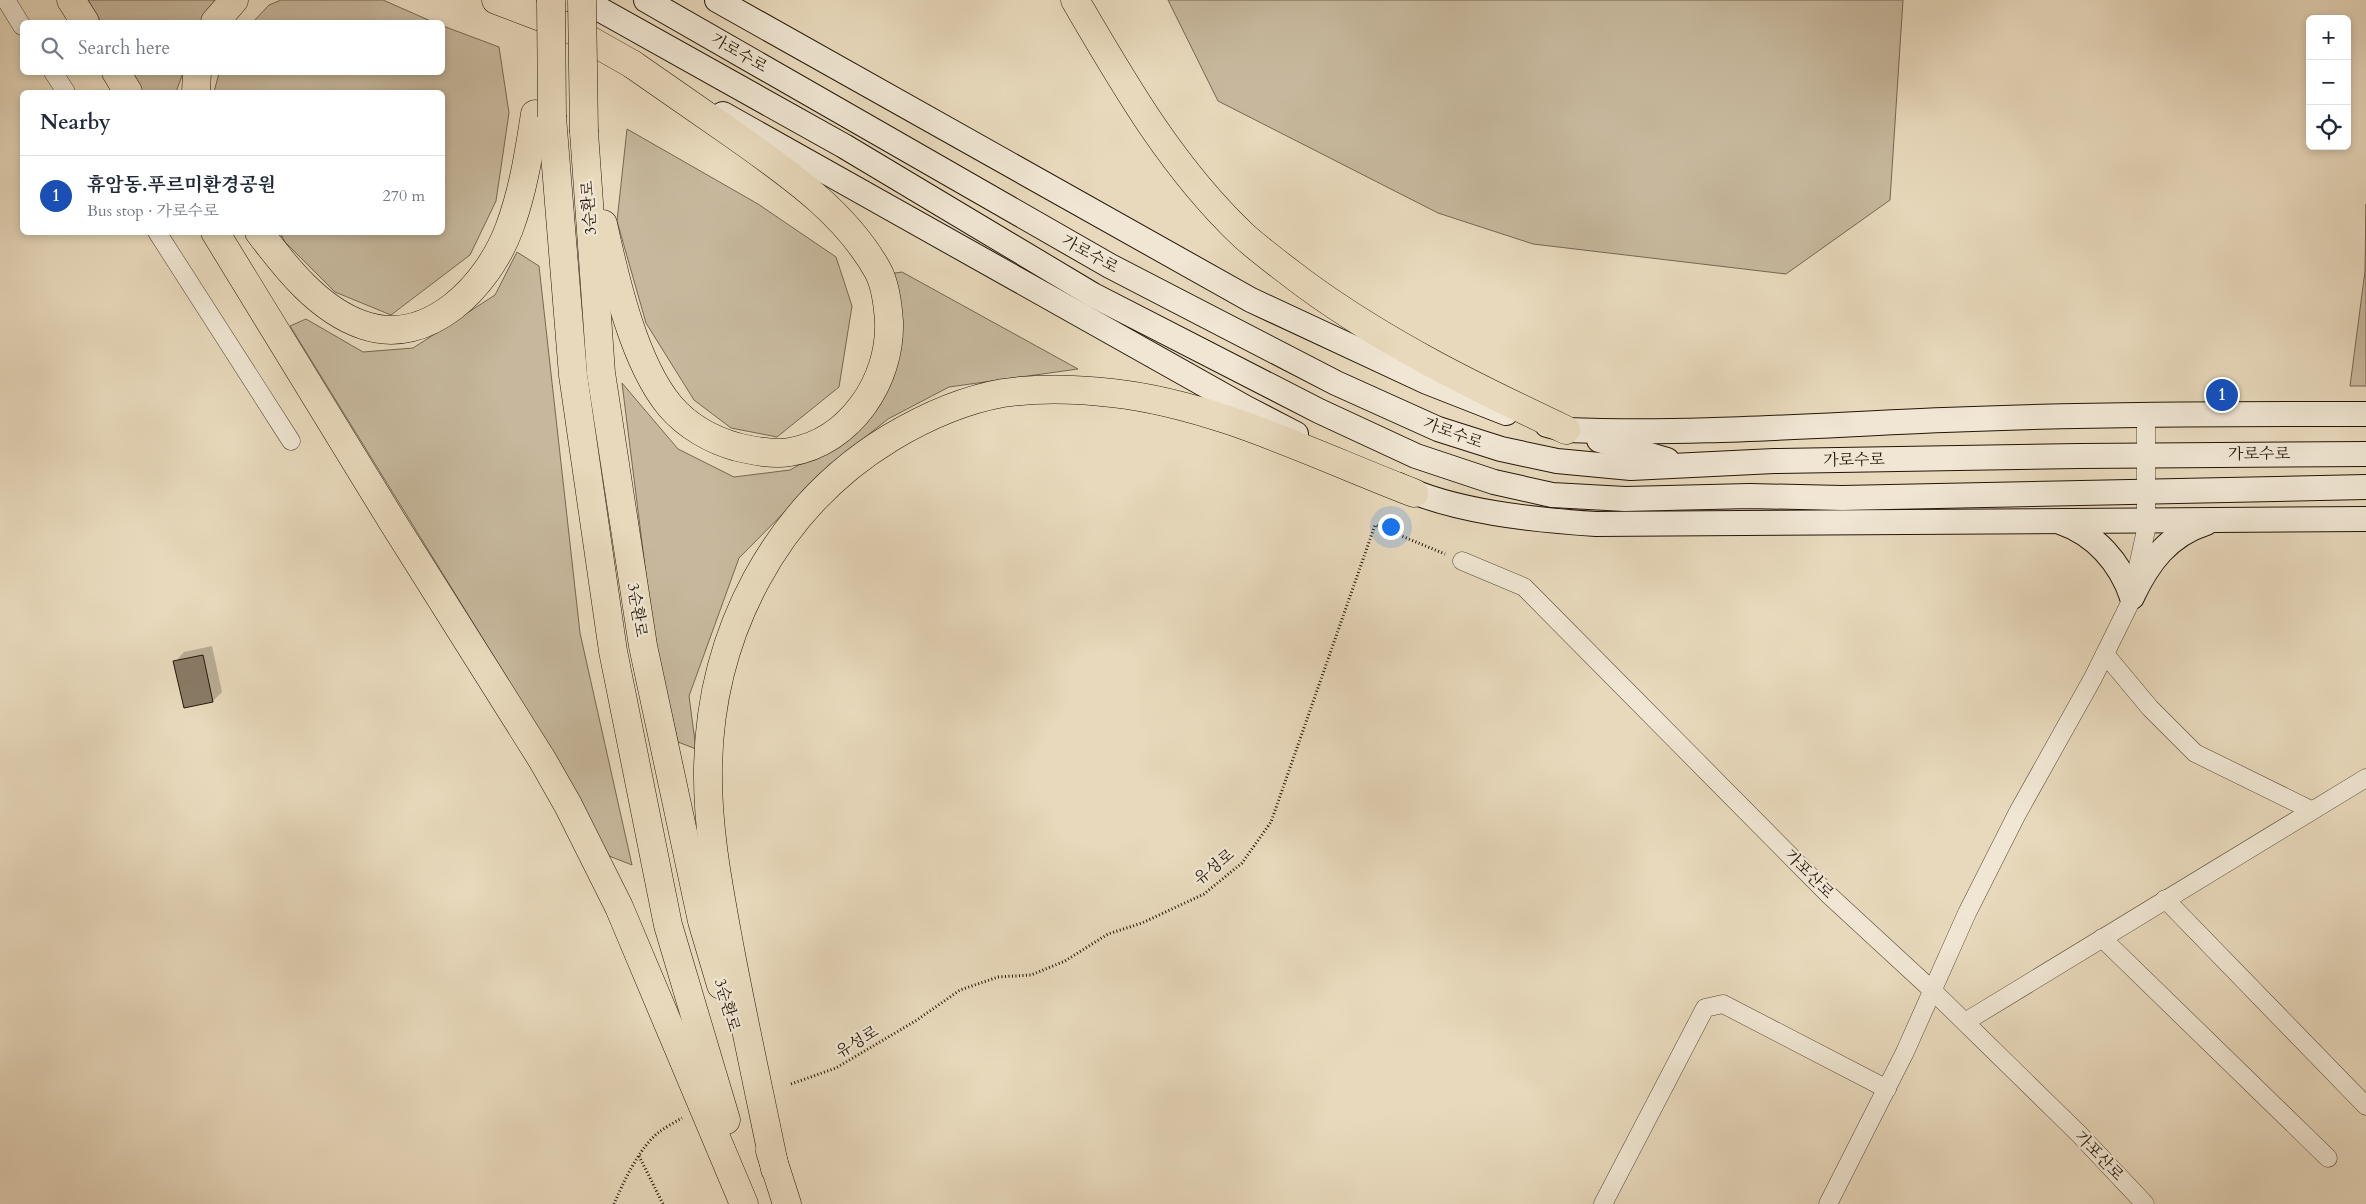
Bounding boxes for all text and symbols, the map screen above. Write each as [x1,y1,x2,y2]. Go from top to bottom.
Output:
map controls [2306,15,2351,150]
button: + [2306,15,2351,60]
search box [20,20,445,75]
street label: 가로수로 [707,28,772,78]
icon: search [38,34,66,62]
text: Search here [78,35,170,61]
button: − [2306,60,2351,105]
button: locate [2306,105,2351,150]
text: Nearby [40,108,111,137]
text: 휴암동.푸르미환경공원 [87,172,276,198]
street label: 3순환로 [576,179,602,236]
text: 1 [52,185,60,207]
text: 270 m [383,185,425,207]
text: Bus stop · 가로수로 [87,200,218,222]
street label: 가로수로 [1058,229,1123,279]
pin: 1 [2206,376,2238,414]
street label: 가로수로 [1420,412,1486,454]
street label: 가로수로 [2228,443,2290,465]
street label: 가로수로 [1823,448,1886,472]
your location [1378,514,1404,540]
street label: 3순환로 [622,581,652,639]
street label: 유성로 [1189,844,1239,890]
street label: 가포산로 [1779,844,1839,904]
street label: 3순환로 [709,976,745,1035]
street label: 유성로 [831,1020,883,1063]
street label: 가포산로 [2070,1126,2129,1186]

